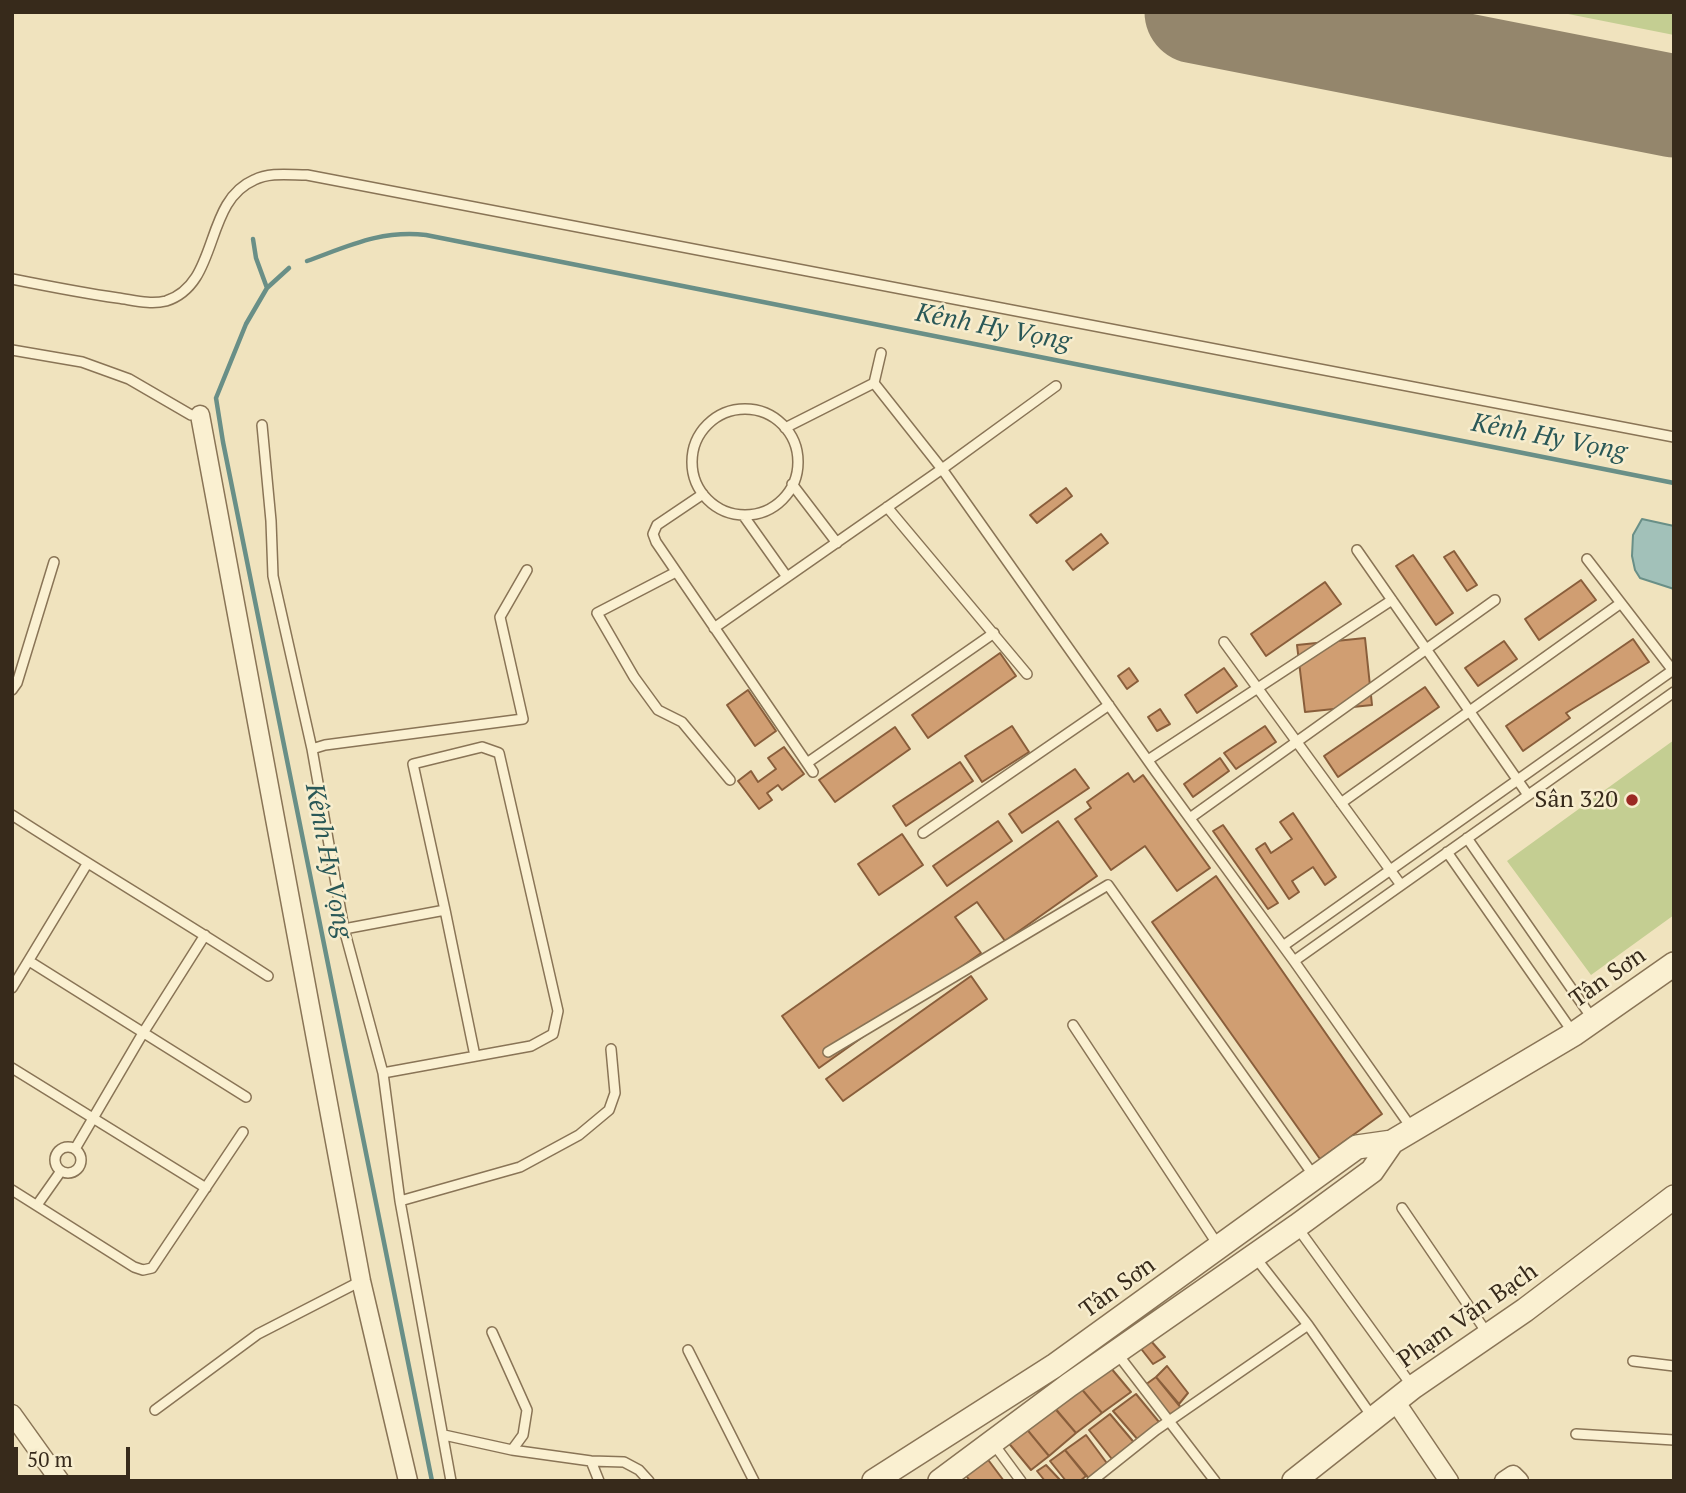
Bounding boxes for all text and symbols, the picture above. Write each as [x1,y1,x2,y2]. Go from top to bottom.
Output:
water label: Kênh Hy Vọng [913,298,1073,358]
water label: Kênh Hy Vọng [1469,408,1629,468]
water label: Kênh Hy Vọng [298,781,358,941]
place label: Sân 320 [1535,786,1618,814]
marker: Sân 320 [1624,792,1640,808]
street label: Tân Sơn [1565,942,1651,1014]
street label: Tân Sơn [1075,1251,1161,1325]
street label: Phạm Văn Bạch [1393,1257,1543,1375]
scale bar [18,1434,133,1478]
text: 50 m [27,1445,73,1473]

